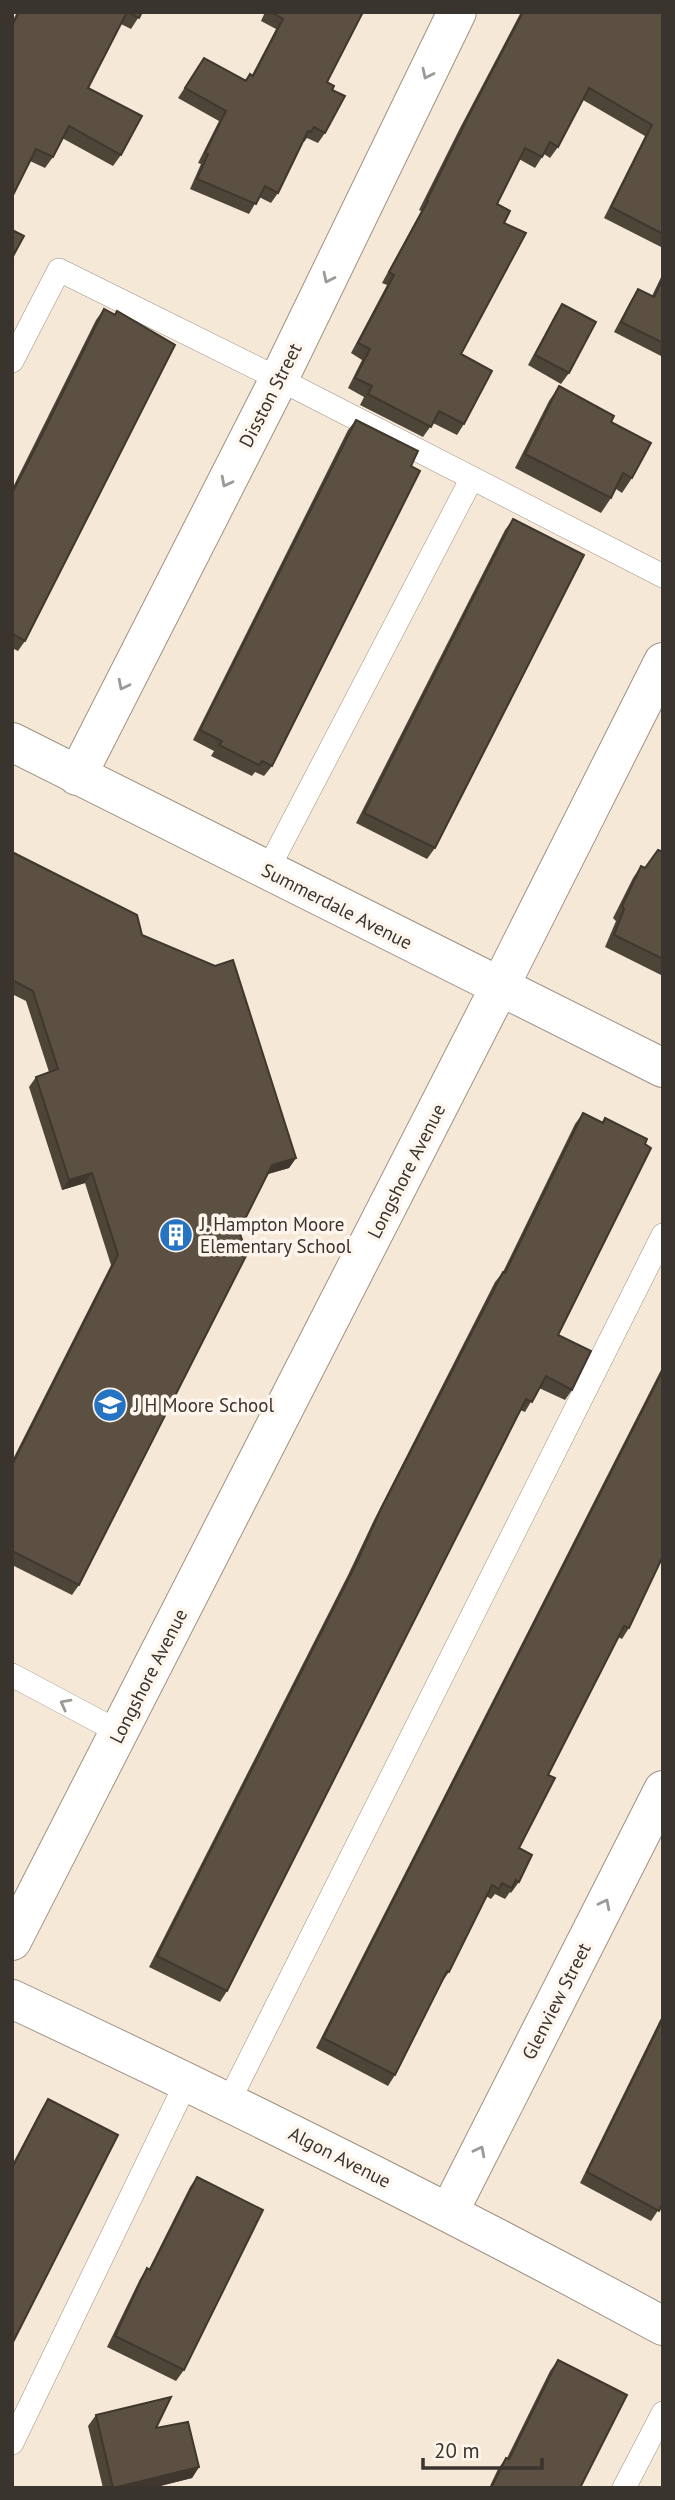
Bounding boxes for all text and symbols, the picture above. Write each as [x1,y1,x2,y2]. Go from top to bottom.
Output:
one-way arrow [422,67,436,79]
one-way arrow [322,271,336,283]
street label: Disston Street [233,338,307,451]
one-way arrow [221,475,235,487]
one-way arrow [118,678,132,690]
street label: Summerdale Avenue [258,858,416,954]
street label: Longshore Avenue [362,1100,450,1242]
place label: J. Hampton Moore Elementary School [199,1212,352,1258]
building icon: J. Hampton Moore Elementary School [157,1216,195,1254]
school or university icon: J H Moore School [91,1386,129,1424]
place label: J H Moore School [133,1393,274,1417]
street label: Longshore Avenue [104,1605,192,1747]
one-way arrow [60,1698,73,1712]
one-way arrow [597,1899,611,1911]
street label: Glenview Street [516,1938,596,2063]
street label: Algon Avenue [285,2121,395,2193]
one-way arrow [472,2146,486,2158]
scale bar [423,2426,542,2470]
text: 20 m [434,2437,480,2464]

